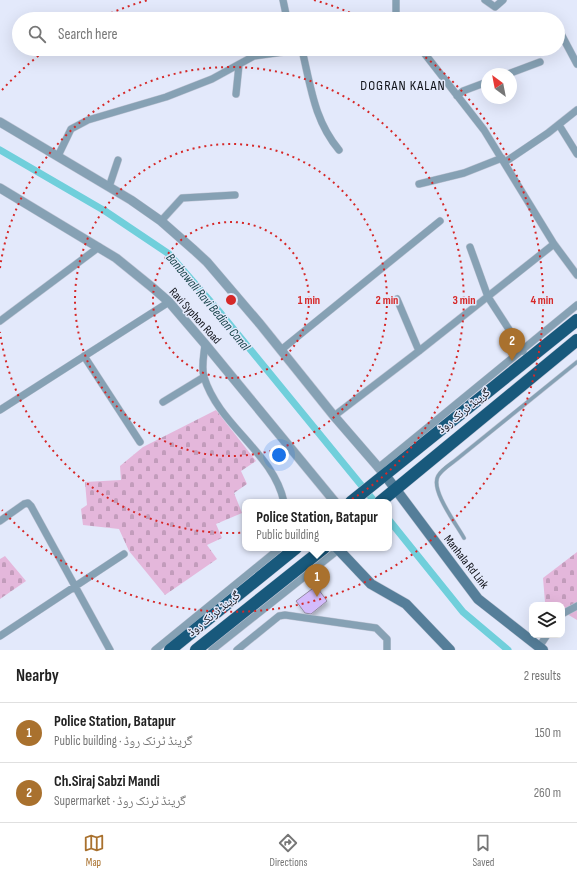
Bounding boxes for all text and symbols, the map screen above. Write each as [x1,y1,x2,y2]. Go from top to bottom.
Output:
search box [12,12,565,56]
icon: search [26,23,48,45]
text: Search here [58,25,118,44]
north arrow [481,68,517,104]
district label: DOGRAN KALAN [360,77,446,94]
water label: Banbawali Ravi Bedian Canal [163,250,254,354]
street label: Ravi Syphon Road [166,285,224,347]
centre of rings [224,293,238,307]
text: 1 min [298,293,320,308]
text: 2 min [376,293,398,308]
text: 3 min [453,293,475,308]
text: 4 min [530,293,554,308]
pin: 2 [499,328,525,361]
street label: گرینڈ ٹرنک روڈ [435,385,494,437]
your location [269,445,289,465]
popup [242,499,392,551]
text: Police Station, Batapur [256,508,378,527]
text: Public building [256,527,319,543]
street label: Manhala Rd Link [440,532,492,592]
pin: 1 [304,564,330,597]
street label: گرینڈ ٹرنک روڈ [185,588,244,640]
map controls [529,602,565,638]
button: layers [529,602,565,638]
text: Nearby [16,666,59,686]
text: 2 results [524,668,561,684]
text: Police Station, Batapur [54,712,176,731]
text: 1 [26,725,32,741]
text: 150 m [535,725,561,741]
text: Public building · گرینڈ ٹرنک روڈ [54,733,193,749]
text: Ch.Siraj Sabzi Mandi [54,772,160,791]
text: 2 [26,785,32,801]
text: 260 m [534,785,561,801]
text: Supermarket · گرینڈ ٹرنک روڈ [54,793,186,809]
tab: Map [83,832,105,869]
tab: Directions [270,832,307,869]
tab: Saved [472,832,494,869]

